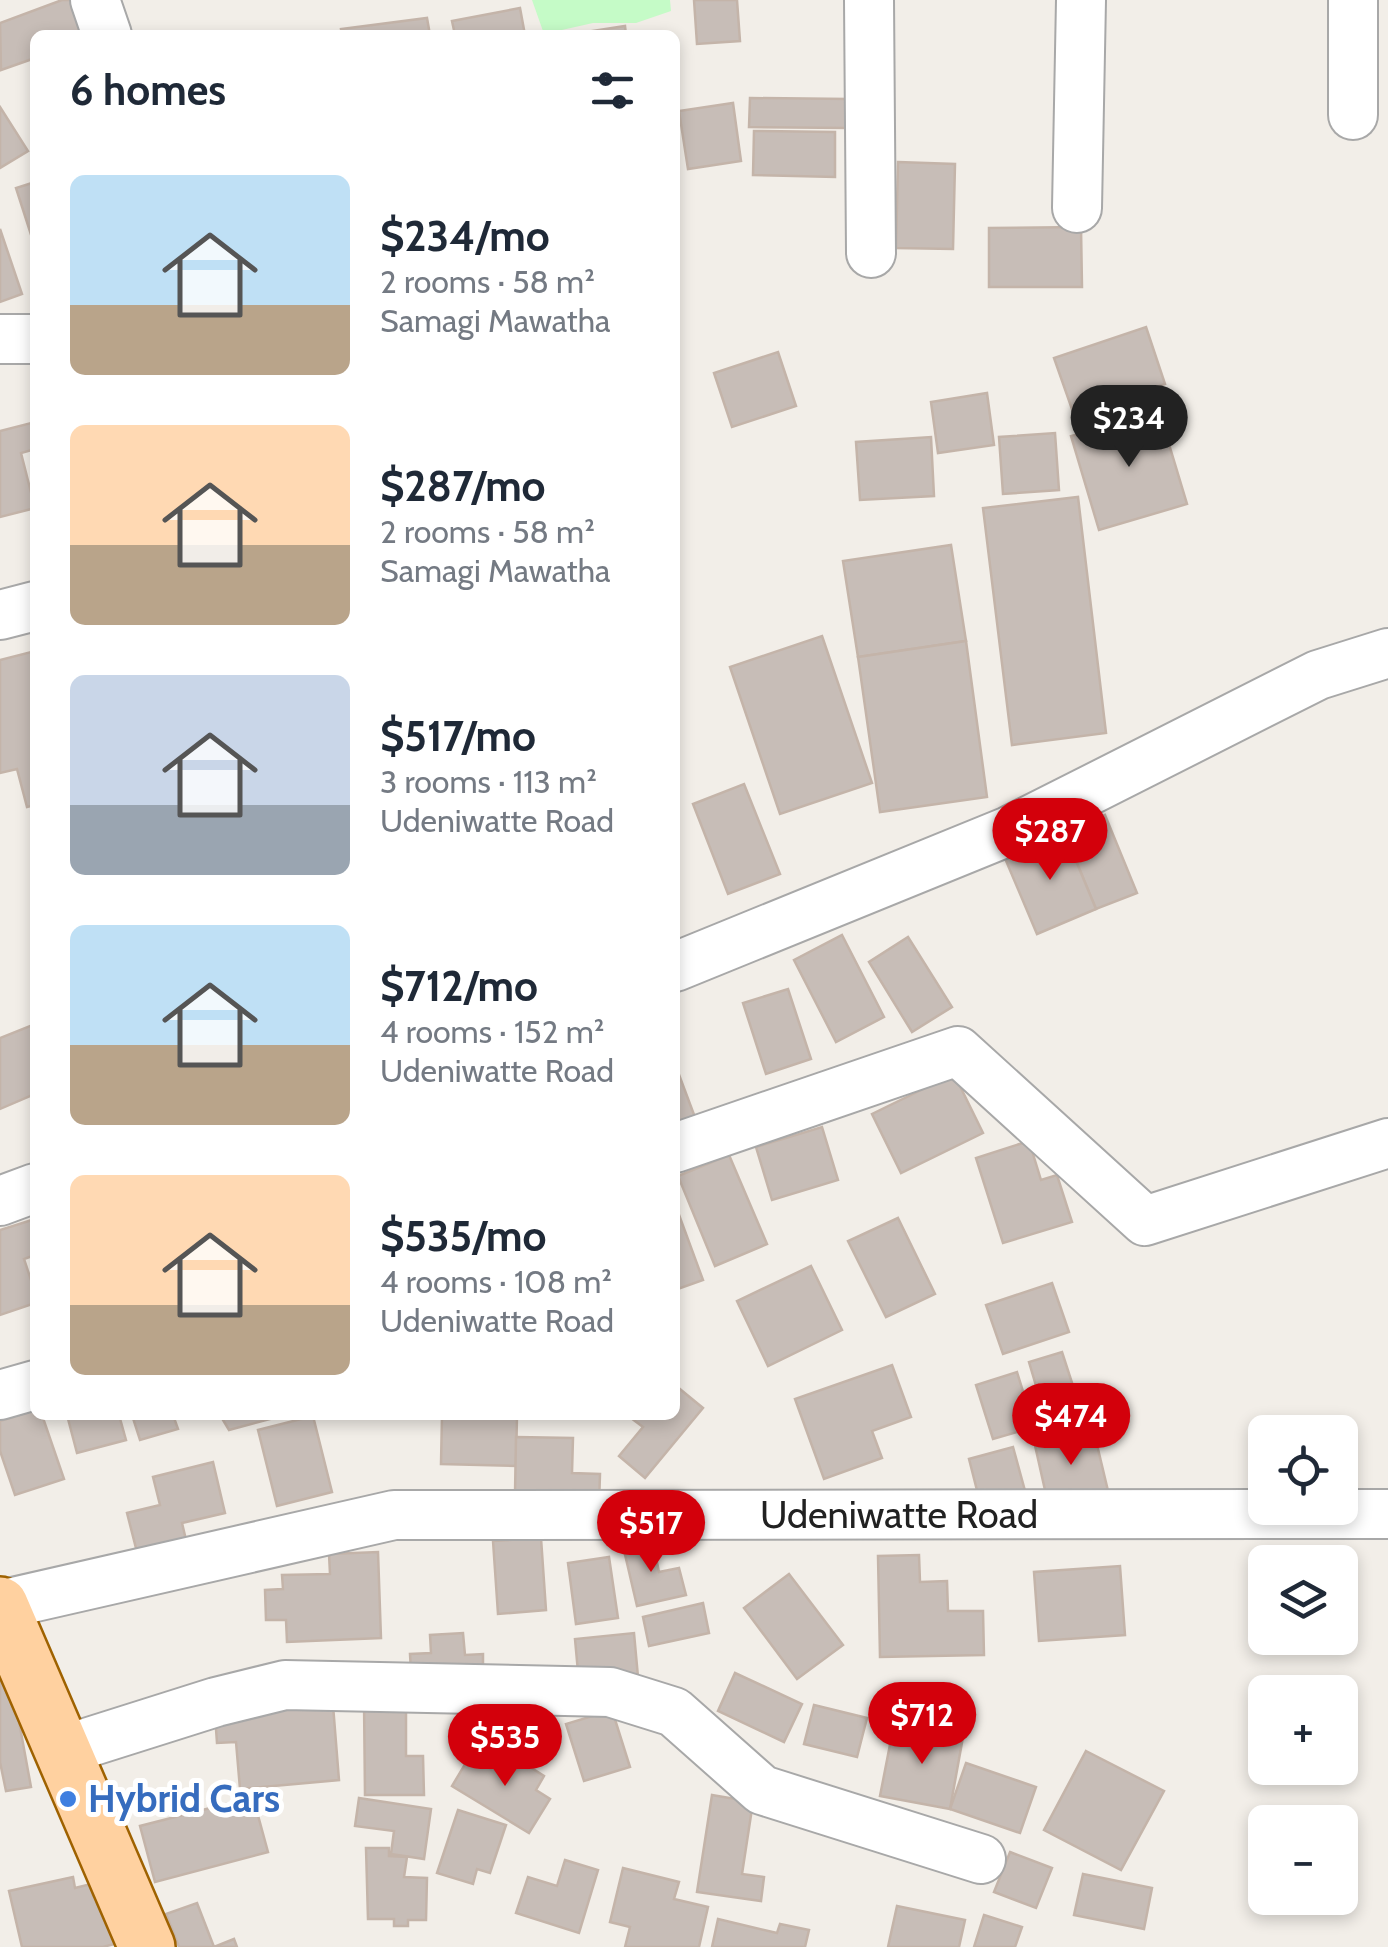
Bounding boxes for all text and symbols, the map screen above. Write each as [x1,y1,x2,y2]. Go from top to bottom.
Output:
icon: filters [585,63,640,118]
text: 6 homes [70,64,226,116]
text: $234/mo [380,210,550,262]
icon: home [150,215,270,335]
text: 2 rooms · 58 m² [380,262,595,301]
text: Samagi Mawatha [380,301,610,340]
pin: $234 [1070,385,1188,470]
text: $234 [1093,398,1165,437]
text: $287/mo [380,460,546,512]
icon: home [150,465,270,585]
text: 2 rooms · 58 m² [380,512,595,551]
text: Samagi Mawatha [380,551,610,590]
text: $517/mo [380,710,536,762]
icon: home [150,715,270,835]
text: 3 rooms · 113 m² [380,762,597,801]
pin: $287 [991,798,1109,883]
text: Udeniwatte Road [380,801,614,840]
text: $287 [1014,811,1086,850]
text: $712/mo [380,960,538,1012]
icon: home [150,965,270,1085]
text: 4 rooms · 152 m² [380,1012,604,1051]
text: Udeniwatte Road [380,1051,614,1090]
text: $535/mo [380,1210,547,1262]
icon: home [150,1215,270,1335]
text: 4 rooms · 108 m² [380,1262,612,1301]
text: Udeniwatte Road [380,1301,614,1340]
pin: $474 [1012,1383,1130,1468]
text: $474 [1034,1396,1108,1435]
map controls [1248,1415,1358,1915]
button: locate [1248,1415,1358,1525]
pin: $517 [592,1490,710,1575]
street label: Udeniwatte Road [760,1491,1038,1538]
text: $517 [619,1503,683,1542]
button: layers [1248,1545,1358,1655]
button: + [1248,1675,1358,1785]
pin: $712 [863,1682,981,1767]
text: $712 [890,1695,954,1734]
pin: $535 [446,1704,564,1789]
text: $535 [470,1717,540,1756]
place label: Hybrid Cars [88,1775,280,1822]
marker: Hybrid Cars [57,1788,79,1810]
button: − [1248,1805,1358,1915]

